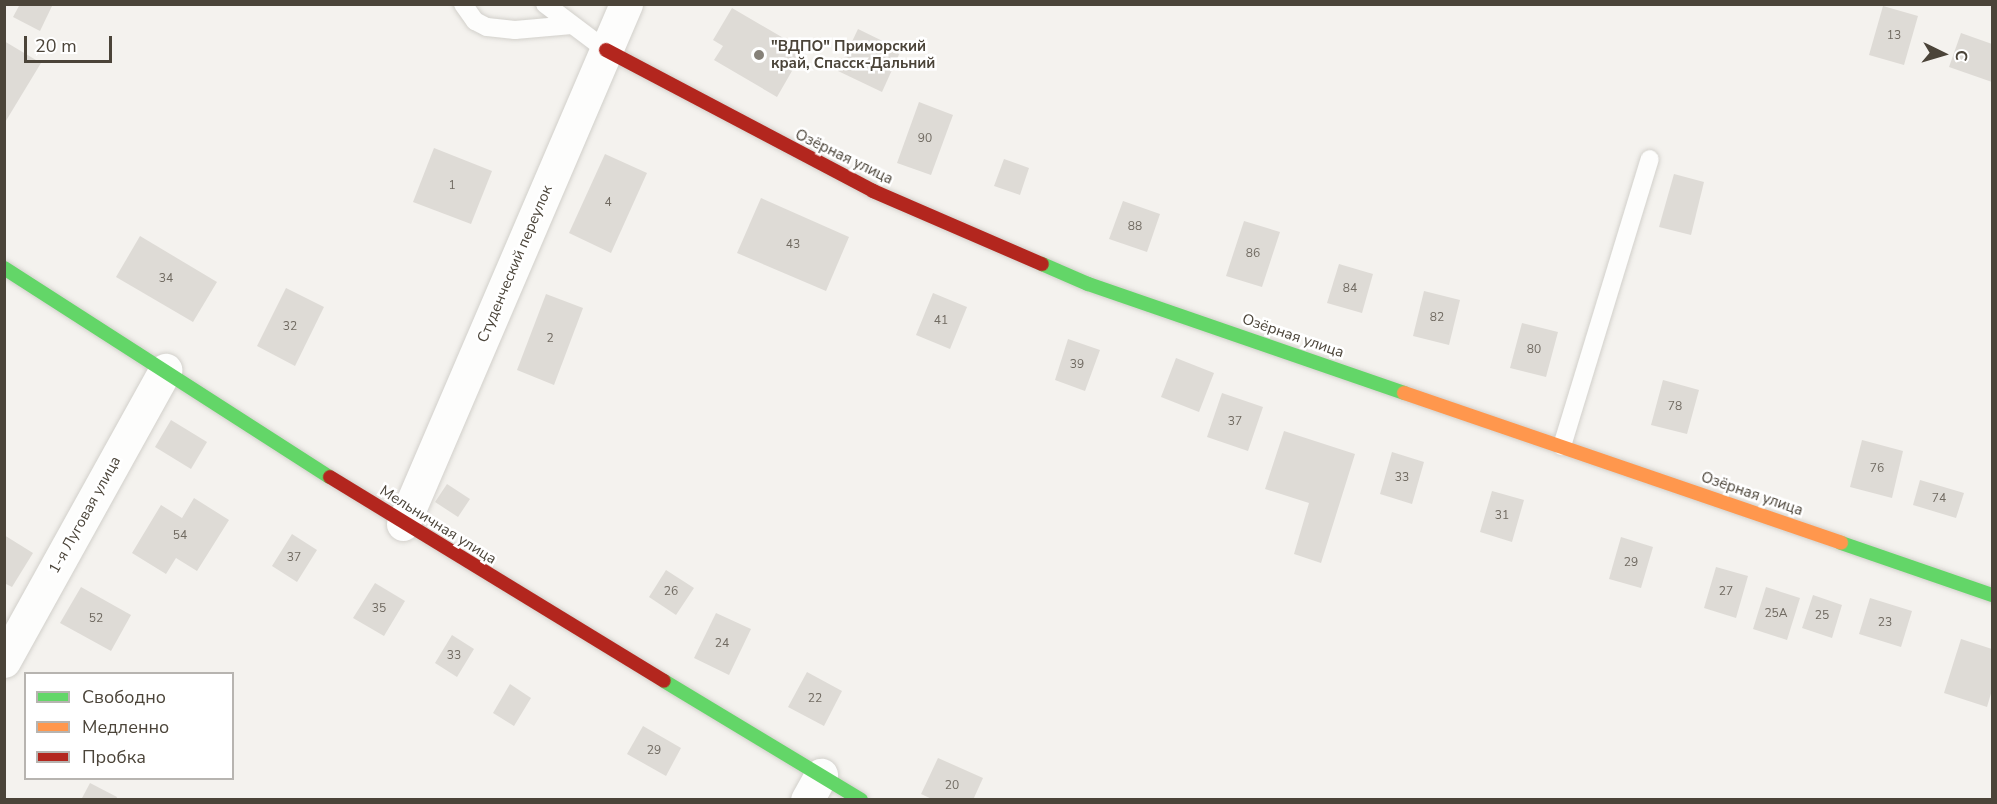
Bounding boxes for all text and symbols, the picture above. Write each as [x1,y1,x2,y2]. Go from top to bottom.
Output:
scale bar [27,24,116,62]
north arrow [1913,24,1973,84]
house number: 13 [1887,29,1901,43]
text: 20 m [35,34,77,58]
place label: "ВДПО" Приморский край, Спасск-Дальний [771,37,935,72]
marker: "ВДПО" Приморский край, Спасск-Дальний [752,48,766,62]
text: С [1949,49,1972,62]
street label: Озёрная улица [792,126,896,188]
house number: 90 [918,132,932,146]
house number: 1 [448,179,456,193]
street label: Студенческий переулок [474,183,556,345]
house number: 4 [604,196,612,210]
house number: 88 [1128,220,1142,234]
house number: 43 [786,238,800,252]
house number: 86 [1246,247,1260,261]
house number: 34 [159,272,173,286]
house number: 84 [1343,282,1357,296]
street label: Озёрная улица [1240,310,1346,362]
house number: 82 [1430,311,1444,325]
house number: 41 [934,314,948,328]
house number: 32 [283,320,297,334]
house number: 2 [546,332,554,346]
house number: 80 [1527,343,1541,357]
house number: 39 [1070,358,1084,372]
house number: 78 [1668,400,1682,414]
house number: 37 [1228,415,1242,429]
street label: 1-я Луговая улица [45,453,125,577]
house number: 76 [1870,462,1884,476]
street label: Озёрная улица [1699,468,1805,520]
house number: 33 [1395,471,1409,485]
street label: Мельничная улица [376,482,500,568]
house number: 74 [1932,492,1946,506]
house number: 31 [1495,509,1509,523]
house number: 54 [173,529,187,543]
house number: 37 [287,551,301,565]
house number: 29 [1624,556,1638,570]
house number: 26 [664,585,678,599]
house number: 27 [1719,585,1733,599]
house number: 35 [372,602,386,616]
house number: 25А [1764,607,1788,621]
house number: 25 [1815,609,1829,623]
house number: 52 [89,612,103,626]
house number: 23 [1878,616,1892,630]
house number: 24 [715,637,729,651]
house number: 33 [447,649,461,663]
legend [24,672,234,780]
text: Свободно [82,685,166,709]
house number: 22 [808,692,822,706]
text: Медленно [82,715,169,739]
house number: 29 [647,744,661,758]
text: Пробка [82,745,146,769]
house number: 20 [945,779,959,793]

